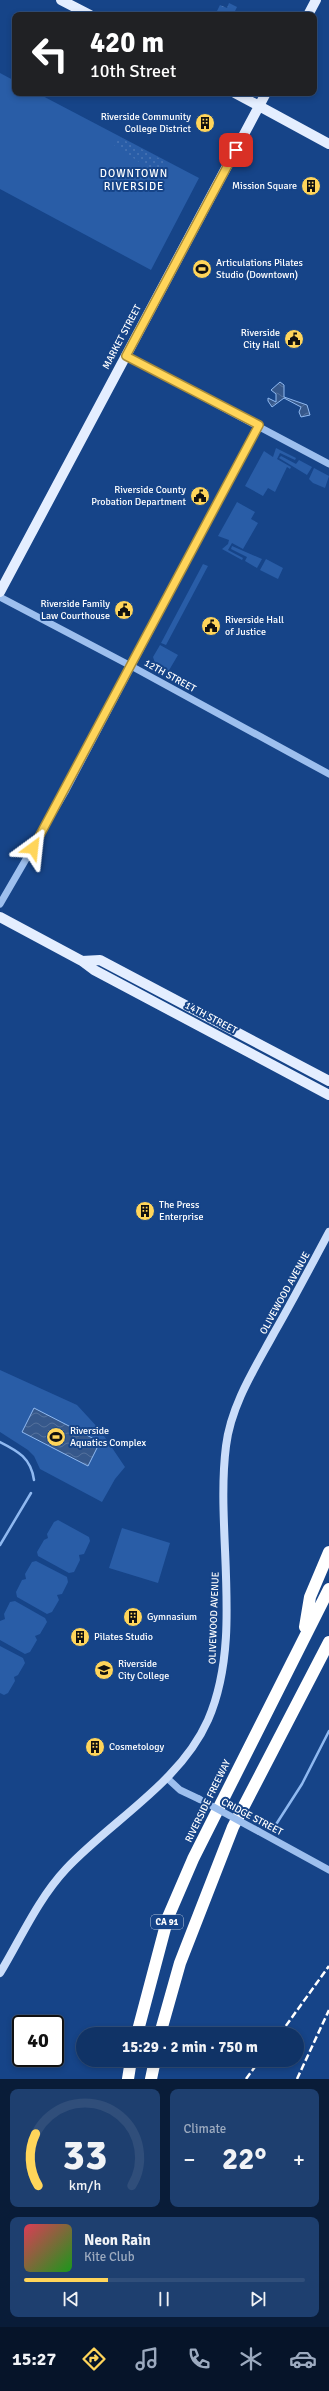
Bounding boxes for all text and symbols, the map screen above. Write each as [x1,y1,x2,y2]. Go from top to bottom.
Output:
text: 420 m [90,26,164,60]
icon: left [24,28,76,80]
text: 10th Street [90,60,176,82]
place label: Riverside Community College District [101,111,191,135]
building icon: Riverside Community College District [194,112,216,134]
pin [219,133,253,167]
icon: arrive [225,139,247,161]
district label: DOWNTOWN RIVERSIDE [100,167,168,193]
building icon: Mission Square [300,175,322,197]
place label: Mission Square [232,180,297,192]
place label: Articulations Pilates Studio (Downtown) [216,257,304,281]
sports icon: Articulations Pilates Studio (Downtown) [191,258,213,280]
street label: MARKET STREET [100,303,144,371]
place label: Riverside City Hall [241,327,280,351]
public building icon: Riverside City Hall [283,328,305,350]
place label: Riverside County Probation Department [91,484,186,508]
public building icon: Riverside County Probation Department [189,485,211,507]
place label: Riverside Family Law Courthouse [41,598,110,622]
public building icon: Riverside Family Law Courthouse [113,599,135,621]
place label: Riverside Hall of Justice [225,614,284,638]
public building icon: Riverside Hall of Justice [200,615,222,637]
street label: 12TH STREET [142,657,198,695]
position arrow [12,827,54,869]
street label: 14TH STREET [183,999,239,1037]
place label: The Press Enterprise [159,1199,203,1223]
building icon: The Press Enterprise [134,1200,156,1222]
street label: OLIVEWOOD AVENUE [257,1249,313,1336]
place label: Riverside Aquatics Complex [70,1425,147,1449]
sports icon: Riverside Aquatics Complex [45,1426,67,1448]
street label: OLIVEWOOD AVENUE [206,1571,222,1664]
building icon: Gymnasium [122,1606,144,1628]
place label: Gymnasium [147,1611,197,1623]
building icon: Pilates Studio [69,1626,91,1648]
place label: Pilates Studio [94,1631,153,1643]
place label: Riverside City College [118,1658,169,1682]
school or university icon: Riverside City College [93,1659,115,1681]
building icon: Cosmetology [84,1736,106,1758]
place label: Cosmetology [109,1741,164,1753]
street label: RIVERSIDE FREEWAY [183,1758,233,1844]
street label: CRIDGE STREET [219,1796,285,1838]
road number: CA 91 [151,1915,183,1929]
speed limit sign: 40 [12,2015,64,2067]
text: 15:29 · 2 min · 750 m [122,2038,258,2056]
text: Climate [184,2121,226,2137]
text: 33 [62,2130,107,2181]
text: 22° [222,2141,266,2178]
text: − [184,2146,195,2173]
text: + [293,2146,305,2173]
text: km/h [69,2177,101,2194]
text: Neon Rain [84,2231,151,2249]
text: Kite Club [84,2249,135,2265]
icon: previous [60,2288,82,2310]
icon: pause [153,2288,175,2310]
icon: next [247,2288,269,2310]
icon: directions [80,2345,108,2373]
icon: music [133,2345,161,2373]
icon: phone [185,2345,213,2373]
icon: climate [237,2345,265,2373]
icon: car [289,2345,317,2373]
text: 15:27 [12,2348,56,2370]

